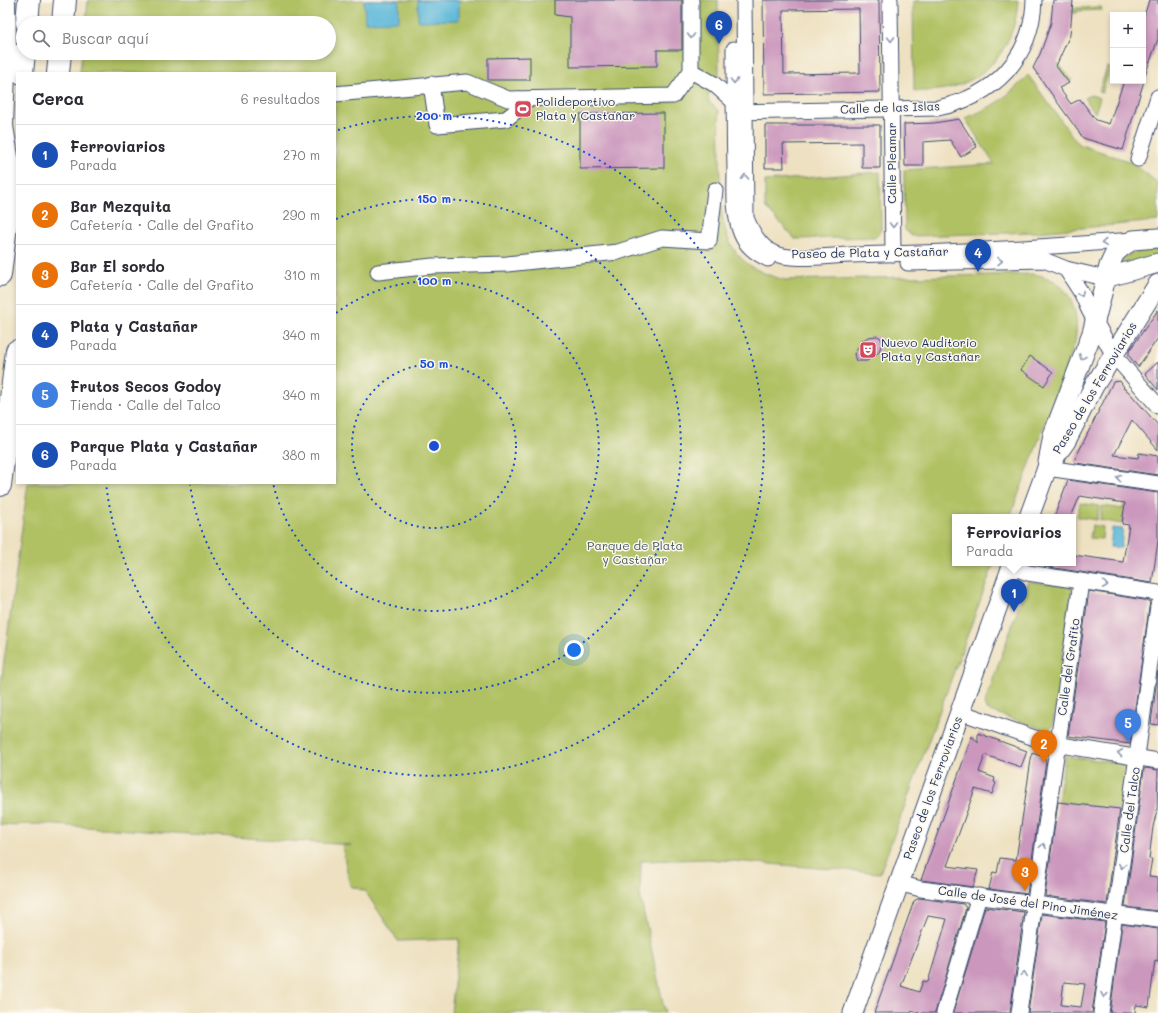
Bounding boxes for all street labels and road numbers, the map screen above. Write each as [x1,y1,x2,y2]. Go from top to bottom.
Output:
street label: Calle de las Islas [840,97,940,117]
street label: Calle Pleamar [883,122,899,204]
street label: Paseo de Plata y Castañar [791,243,949,261]
street label: Paseo de los Ferroviarios [1048,318,1140,456]
street label: Calle del Grafito [1053,617,1083,717]
street label: Paseo de los Ferroviarios [899,714,965,861]
street label: Calle del Talco [1115,766,1143,854]
street label: Calle de José del Pino Jiménez [937,881,1119,923]

